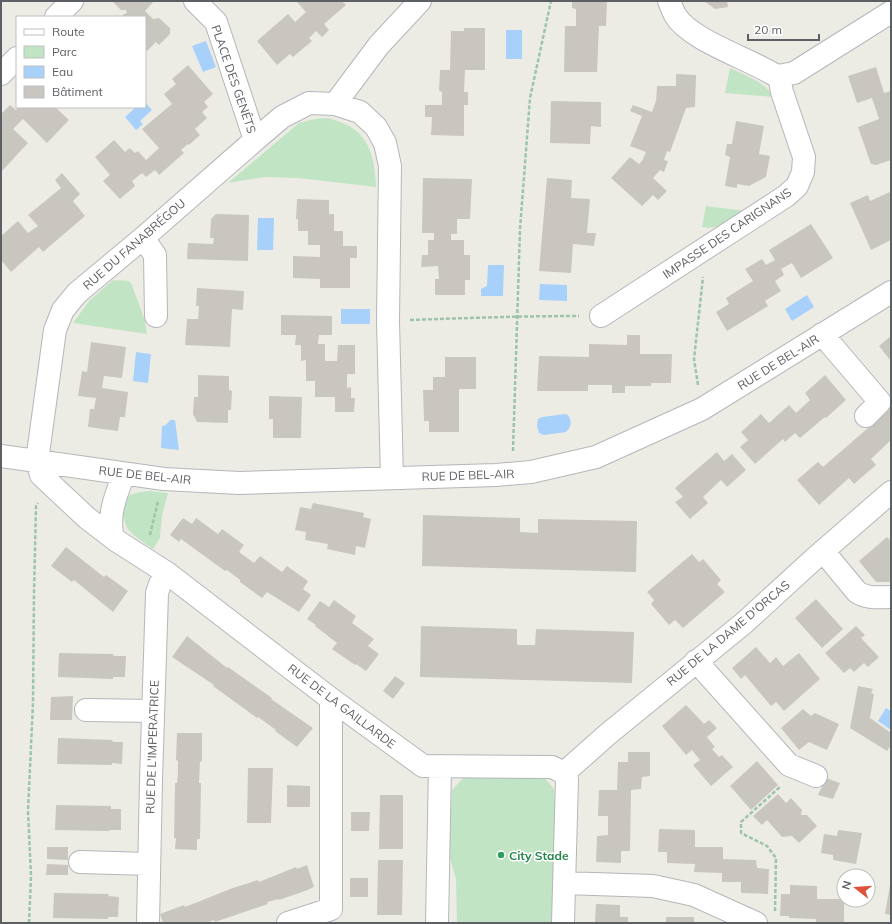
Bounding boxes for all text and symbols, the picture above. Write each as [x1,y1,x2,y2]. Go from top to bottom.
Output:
legend [16,16,146,108]
scale bar [748,16,819,42]
text: 20 m [754,22,782,37]
street label: PLACE DES GENÊTS [208,23,260,135]
text: Route [52,24,85,39]
text: Parc [52,44,77,59]
text: Eau [52,64,73,79]
text: Bâtiment [52,84,103,99]
street label: IMPASSE DES CARIGNANS [660,184,794,282]
street label: RUE DU FANABRÉGOU [80,195,188,293]
street label: RUE DE BEL-AIR [735,331,821,393]
street label: RUE DE BEL-AIR [98,463,192,487]
street label: RUE DE BEL-AIR [421,466,515,484]
street label: RUE DE LA DAME D'ORCAS [663,577,793,689]
street label: RUE DE LA GAILLARDE [285,660,399,752]
street label: RUE DE L'IMPERATRICE [142,680,162,814]
place label: City Stade [509,848,569,863]
marker: City Stade [496,850,506,860]
north arrow [836,868,876,908]
text: N [839,879,854,891]

